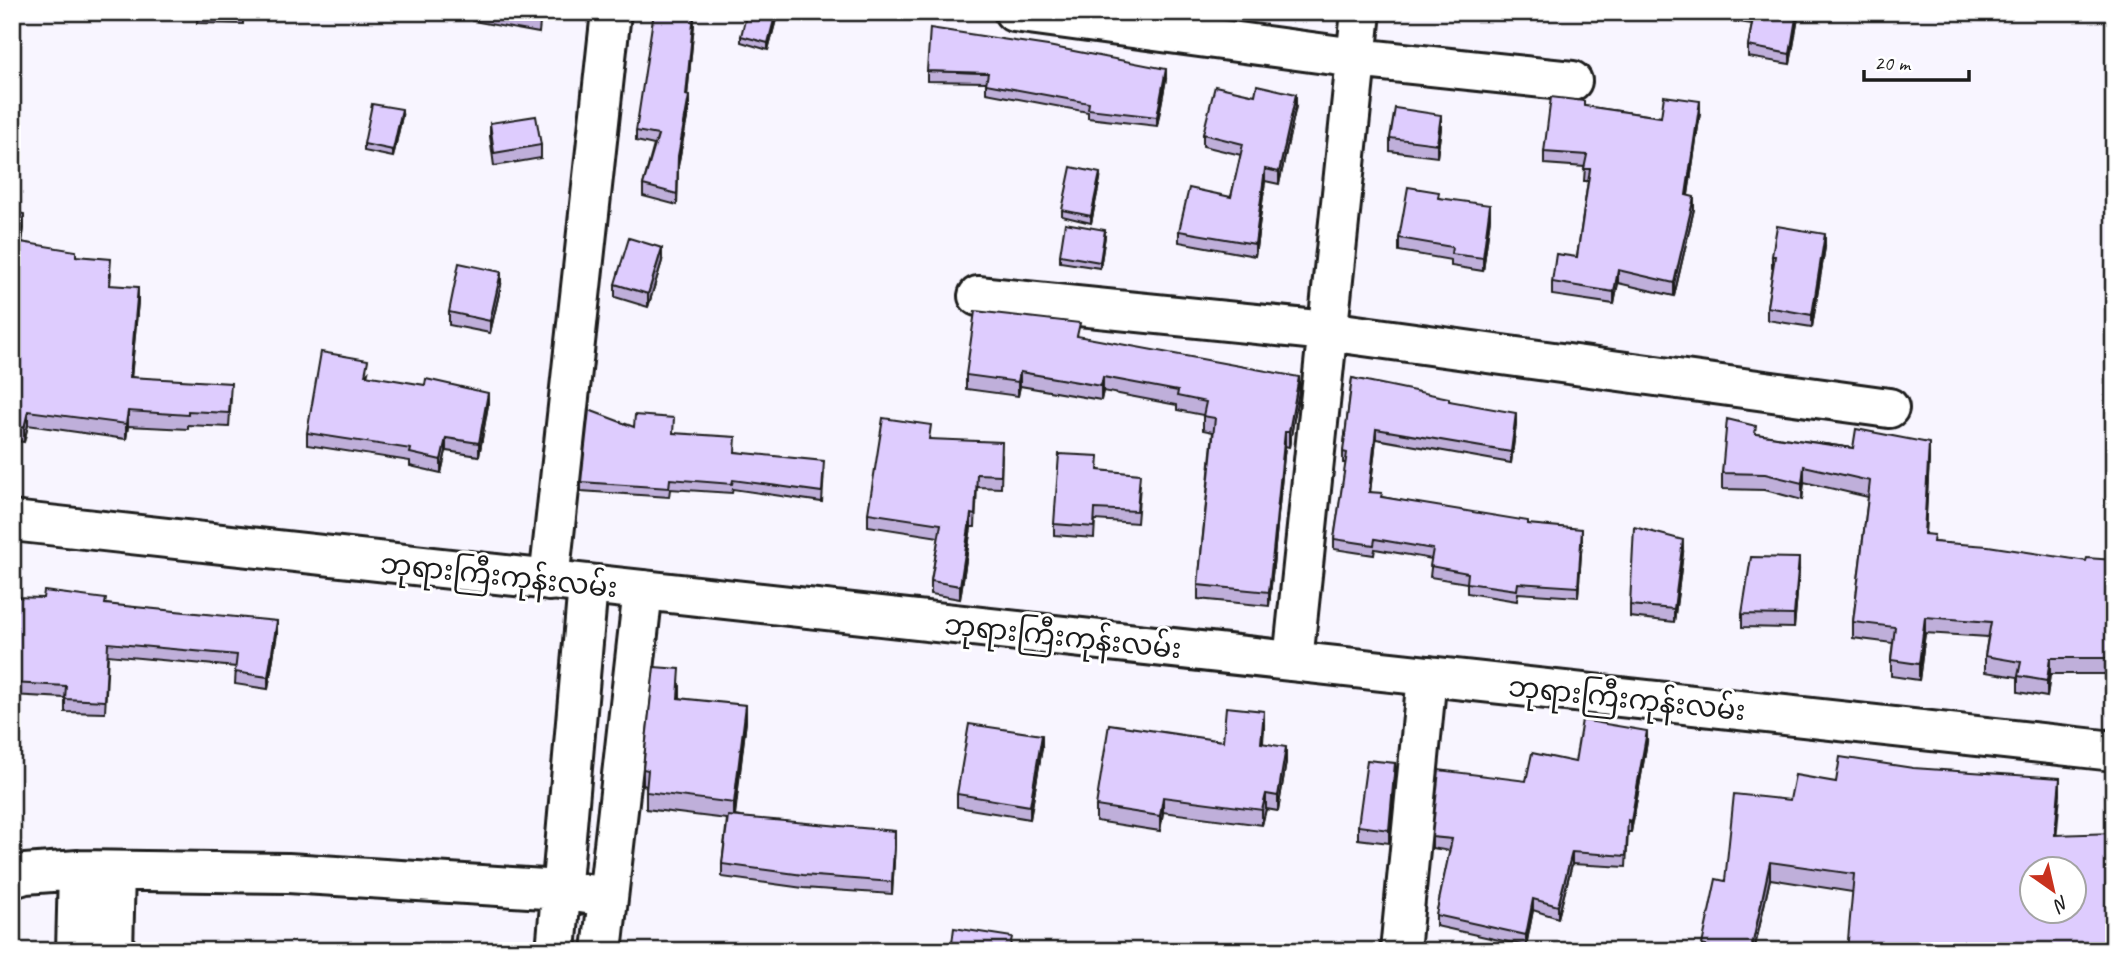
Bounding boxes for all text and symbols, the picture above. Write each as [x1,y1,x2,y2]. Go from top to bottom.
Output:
scale bar [1864,38,1968,82]
text: 20 m [1874,50,1912,76]
street label: ဘုရားကြီးကုန်းလမ်း [378,545,619,610]
street label: ဘုရားကြီးကုန်းလမ်း [942,606,1183,671]
street label: ဘုရားကြီးကုန်းလမ်း [1506,668,1747,733]
north arrow [2018,855,2088,925]
text: N [2048,890,2074,918]

